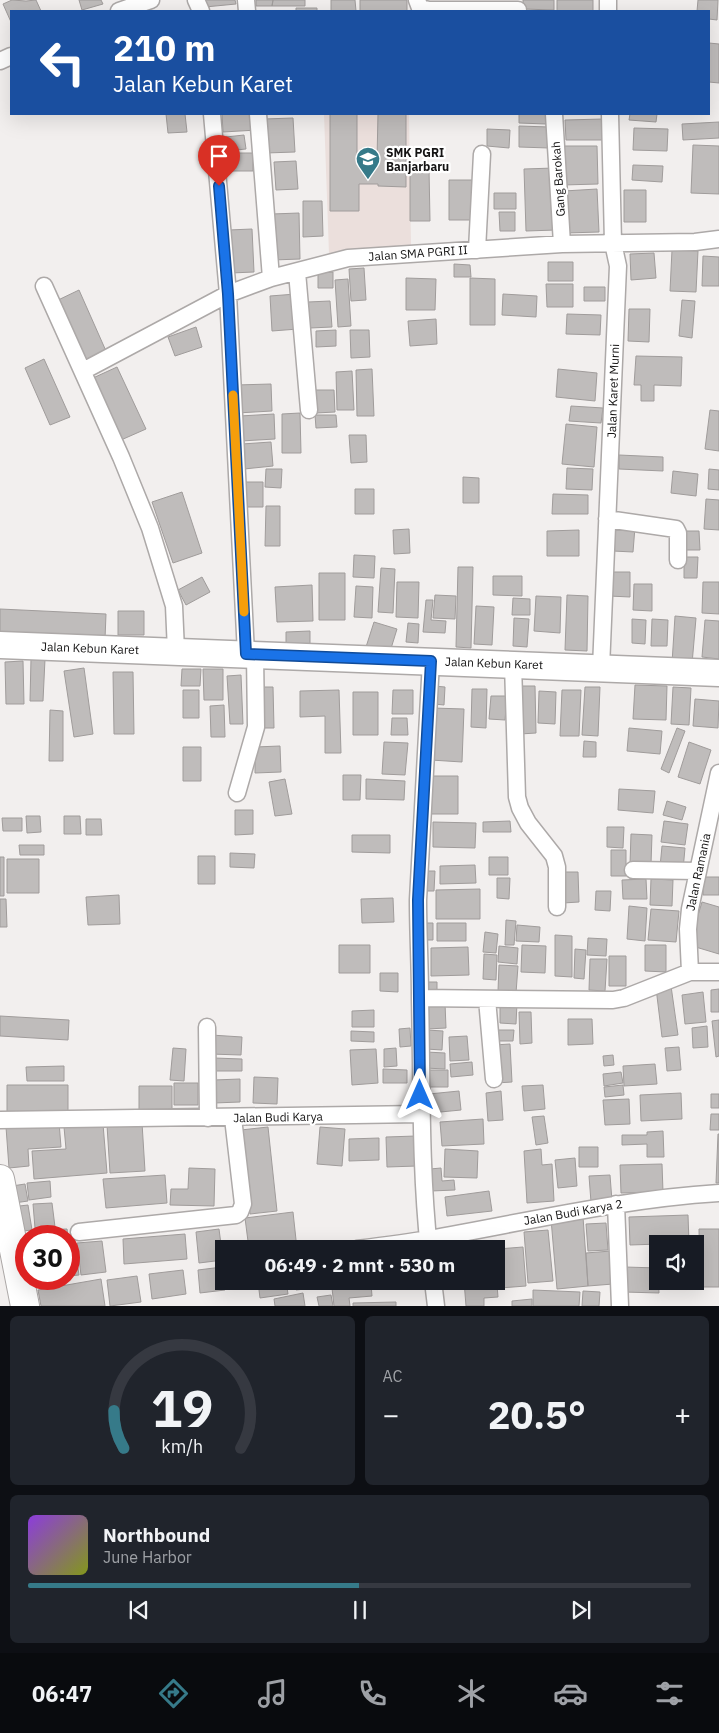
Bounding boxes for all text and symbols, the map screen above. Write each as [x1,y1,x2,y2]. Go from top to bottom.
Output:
text: 210 m [113,25,216,71]
icon: left [30,30,95,95]
text: Jalan Kebun Karet [113,69,293,98]
pin [198,135,240,186]
street label: Gang Barokah [548,141,568,217]
icon: arrive [205,142,233,170]
place label: SMK PGRI Banjarbaru [386,145,449,174]
school or university icon: SMK PGRI Banjarbaru [355,146,381,180]
street label: Jalan SMA PGRI II [368,242,468,264]
street label: Jalan Karet Murni [604,344,622,438]
street label: Jalan Kebun Karet [41,639,139,657]
street label: Jalan Kebun Karet [445,654,543,672]
street label: Jalan Ramania [682,831,714,912]
position arrow [393,1068,445,1120]
street label: Jalan Budi Karya [233,1109,324,1125]
street label: Jalan Budi Karya 2 [522,1196,624,1228]
speed limit sign: 30 [15,1225,80,1290]
map controls [649,1235,704,1290]
button: sound [649,1235,704,1290]
text: 06:49 · 2 mnt · 530 m [265,1253,455,1277]
text: AC [383,1366,402,1386]
text: 19 [151,1374,213,1441]
text: 20.5° [488,1390,586,1439]
text: − [383,1396,399,1433]
text: + [674,1396,691,1433]
text: km/h [161,1435,203,1458]
text: Northbound [103,1523,210,1547]
text: June Harbor [103,1547,192,1567]
icon: previous [125,1596,153,1624]
icon: pause [346,1596,374,1624]
icon: next [567,1596,595,1624]
icon: directions [156,1676,191,1711]
icon: music [255,1676,290,1711]
icon: phone [355,1676,390,1711]
icon: climate [454,1676,489,1711]
icon: car [553,1676,588,1711]
icon: filters [652,1676,687,1711]
text: 06:47 [32,1679,92,1708]

